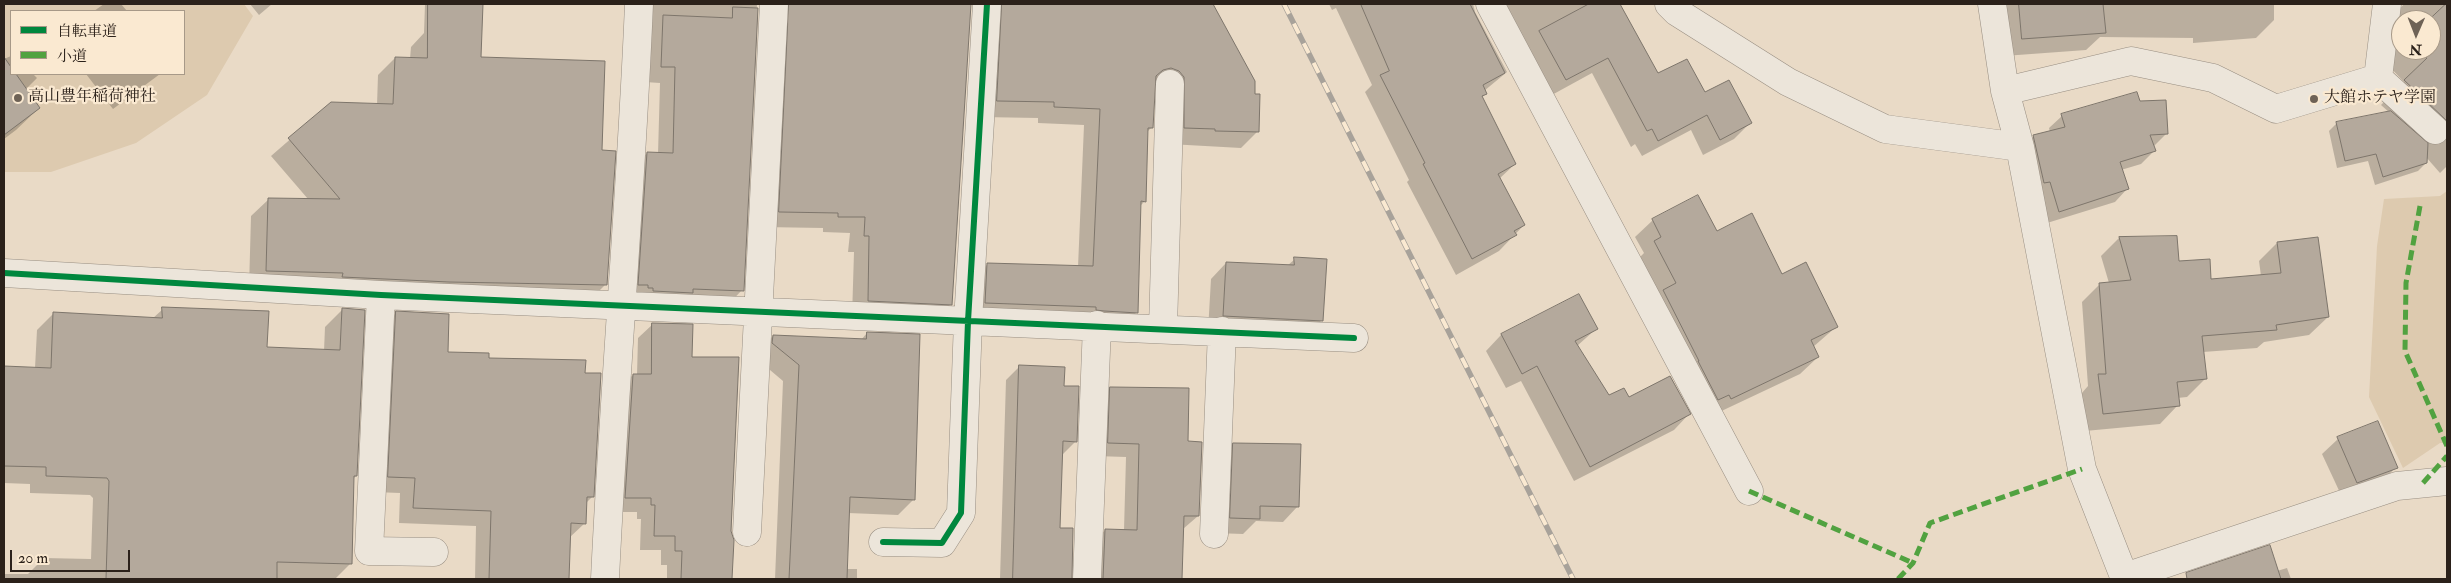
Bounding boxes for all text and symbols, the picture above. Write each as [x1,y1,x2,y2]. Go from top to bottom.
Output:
legend [10,10,185,75]
north arrow [2391,10,2441,60]
text: 自転車道 [57,22,117,41]
text: N [2409,41,2422,58]
text: 小道 [57,47,87,66]
place label: 高山豊年稲荷神社 [28,88,156,108]
place label: 大館ホテヤ学園 [2324,89,2436,109]
marker: 高山豊年稲荷神社 [12,92,24,104]
marker: 大館ホテヤ学園 [2308,93,2320,105]
scale bar [12,540,132,572]
text: 20 m [18,549,48,568]

